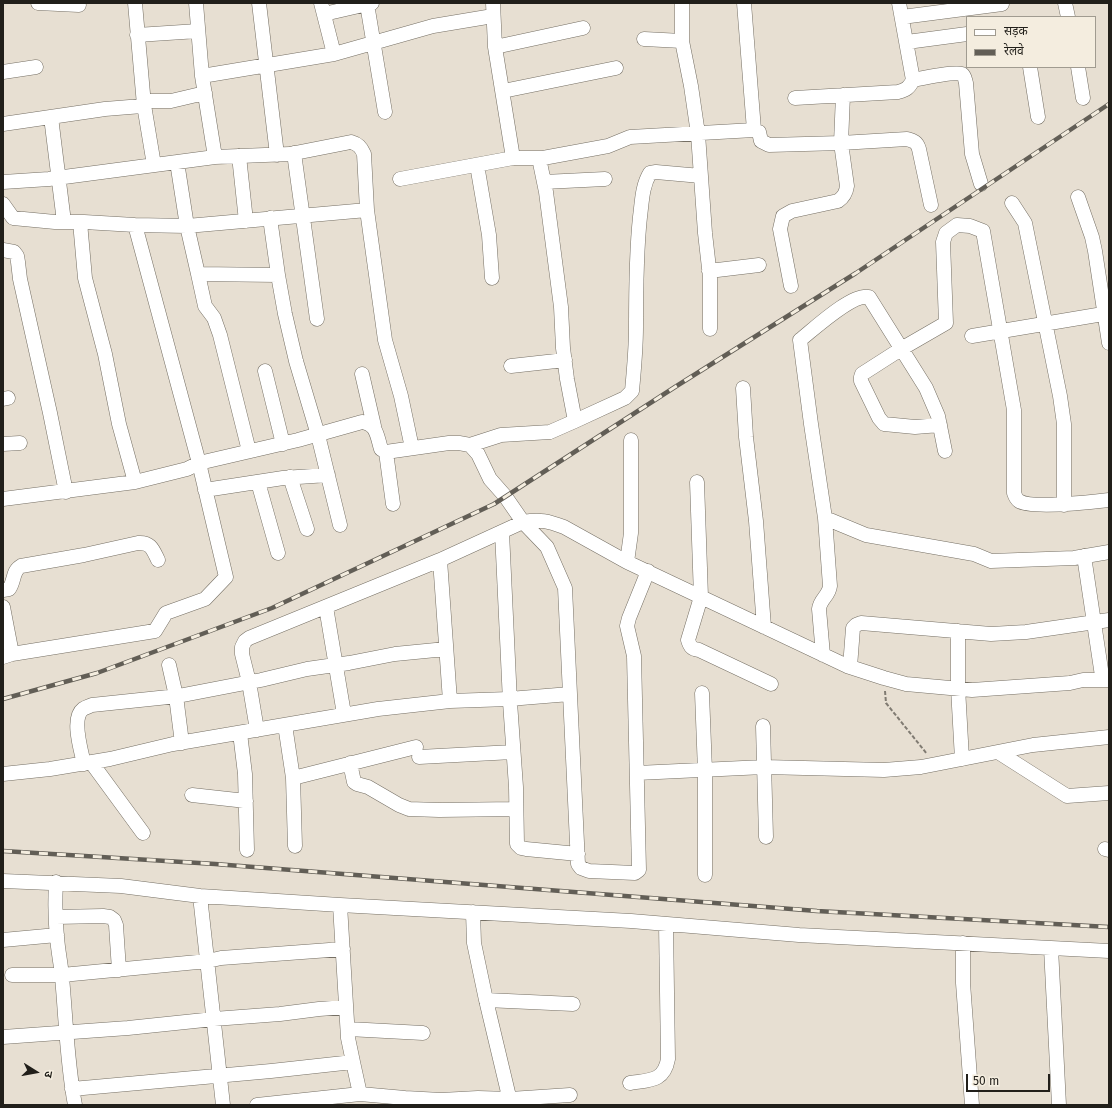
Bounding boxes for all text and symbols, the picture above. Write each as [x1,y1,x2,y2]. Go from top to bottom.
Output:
legend [966,16,1096,68]
text: सड़क [1004,24,1028,38]
text: रेलवे [1004,44,1024,58]
north arrow [16,1052,56,1092]
scale bar [968,1066,1052,1092]
text: उ [41,1070,55,1079]
text: 50 m [973,1074,999,1088]

